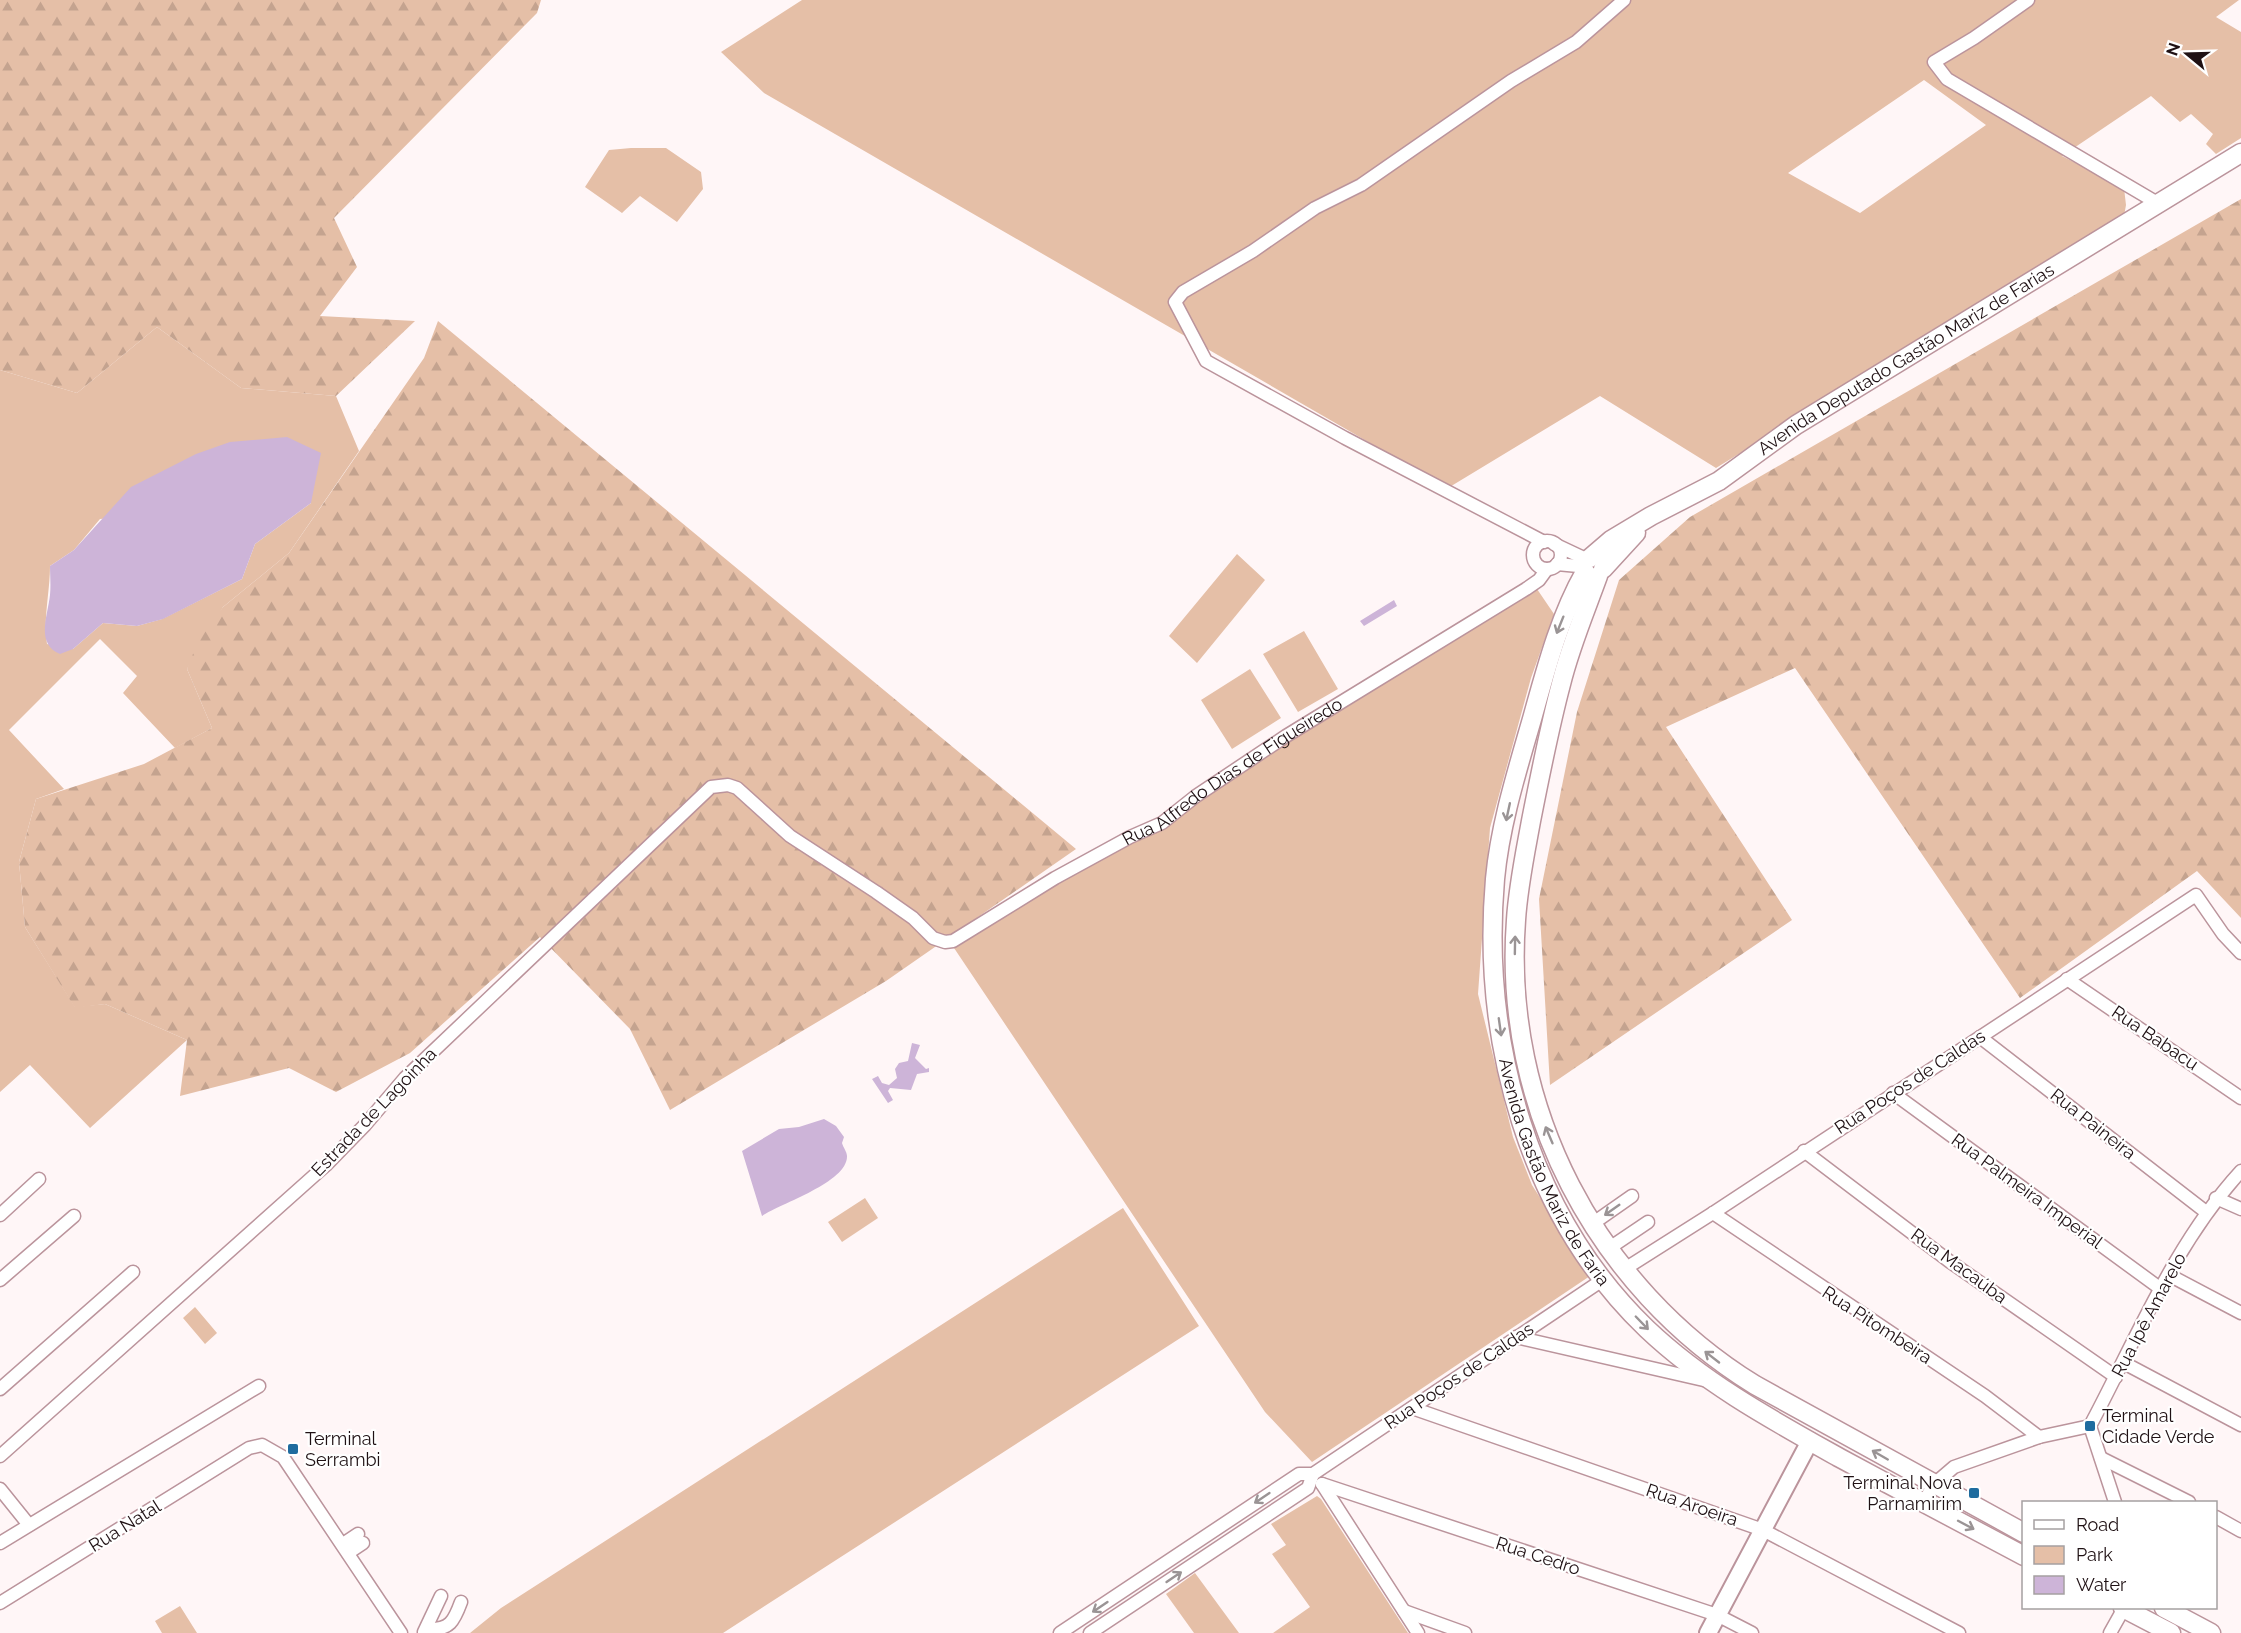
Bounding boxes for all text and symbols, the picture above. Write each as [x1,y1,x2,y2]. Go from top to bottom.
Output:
north arrow [2157,24,2217,84]
text: N [2162,40,2184,58]
street label: Avenida Deputado Gastão Mariz de Farias [1753,259,2058,459]
one-way arrow [1554,615,1565,633]
street label: Rua Alfredo Dias de Figueiredo [1118,693,1346,849]
one-way arrow [1502,802,1513,822]
one-way arrow [1509,935,1521,955]
street label: Rua Babacu [2108,1001,2203,1074]
one-way arrow [1494,1016,1505,1036]
street label: Rua Poços de Caldas [1830,1025,1989,1138]
street label: Estrada de Lagoinha [307,1043,440,1180]
street label: Avenida Gastão Mariz de Faria [1495,1056,1614,1290]
street label: Rua Paineira [2046,1084,2140,1163]
one-way arrow [1543,1126,1554,1145]
street label: Rua Palmeira Imperial [1948,1129,2107,1253]
one-way arrow [1604,1204,1620,1216]
street label: Rua Macaúba [1907,1224,2011,1307]
street label: Rua Ipê Amarelo [2107,1249,2190,1380]
street label: Rua Pitombeira [1818,1281,1936,1368]
one-way arrow [1635,1315,1649,1330]
street label: Rua Poços de Caldas [1380,1318,1538,1433]
one-way arrow [1704,1350,1720,1363]
place label: Terminal Cidade Verde [2102,1405,2215,1447]
marker: Terminal Cidade Verde [2083,1419,2097,1433]
place label: Terminal Serrambi [305,1428,380,1470]
marker: Terminal Serrambi [286,1442,300,1456]
one-way arrow [1872,1449,1889,1461]
place label: Terminal Nova Parnamirim [1843,1472,1962,1514]
street label: Rua Aroeira [1644,1479,1741,1530]
marker: Terminal Nova Parnamirim [1967,1486,1981,1500]
one-way arrow [1254,1492,1271,1504]
street label: Rua Natal [85,1495,165,1556]
legend [2022,1501,2217,1609]
text: Road [2076,1514,2119,1535]
one-way arrow [1957,1520,1975,1532]
street label: Rua Cedro [1493,1532,1583,1579]
text: Park [2076,1544,2113,1565]
one-way arrow [1165,1571,1182,1583]
text: Water [2076,1574,2127,1595]
one-way arrow [1092,1601,1109,1613]

